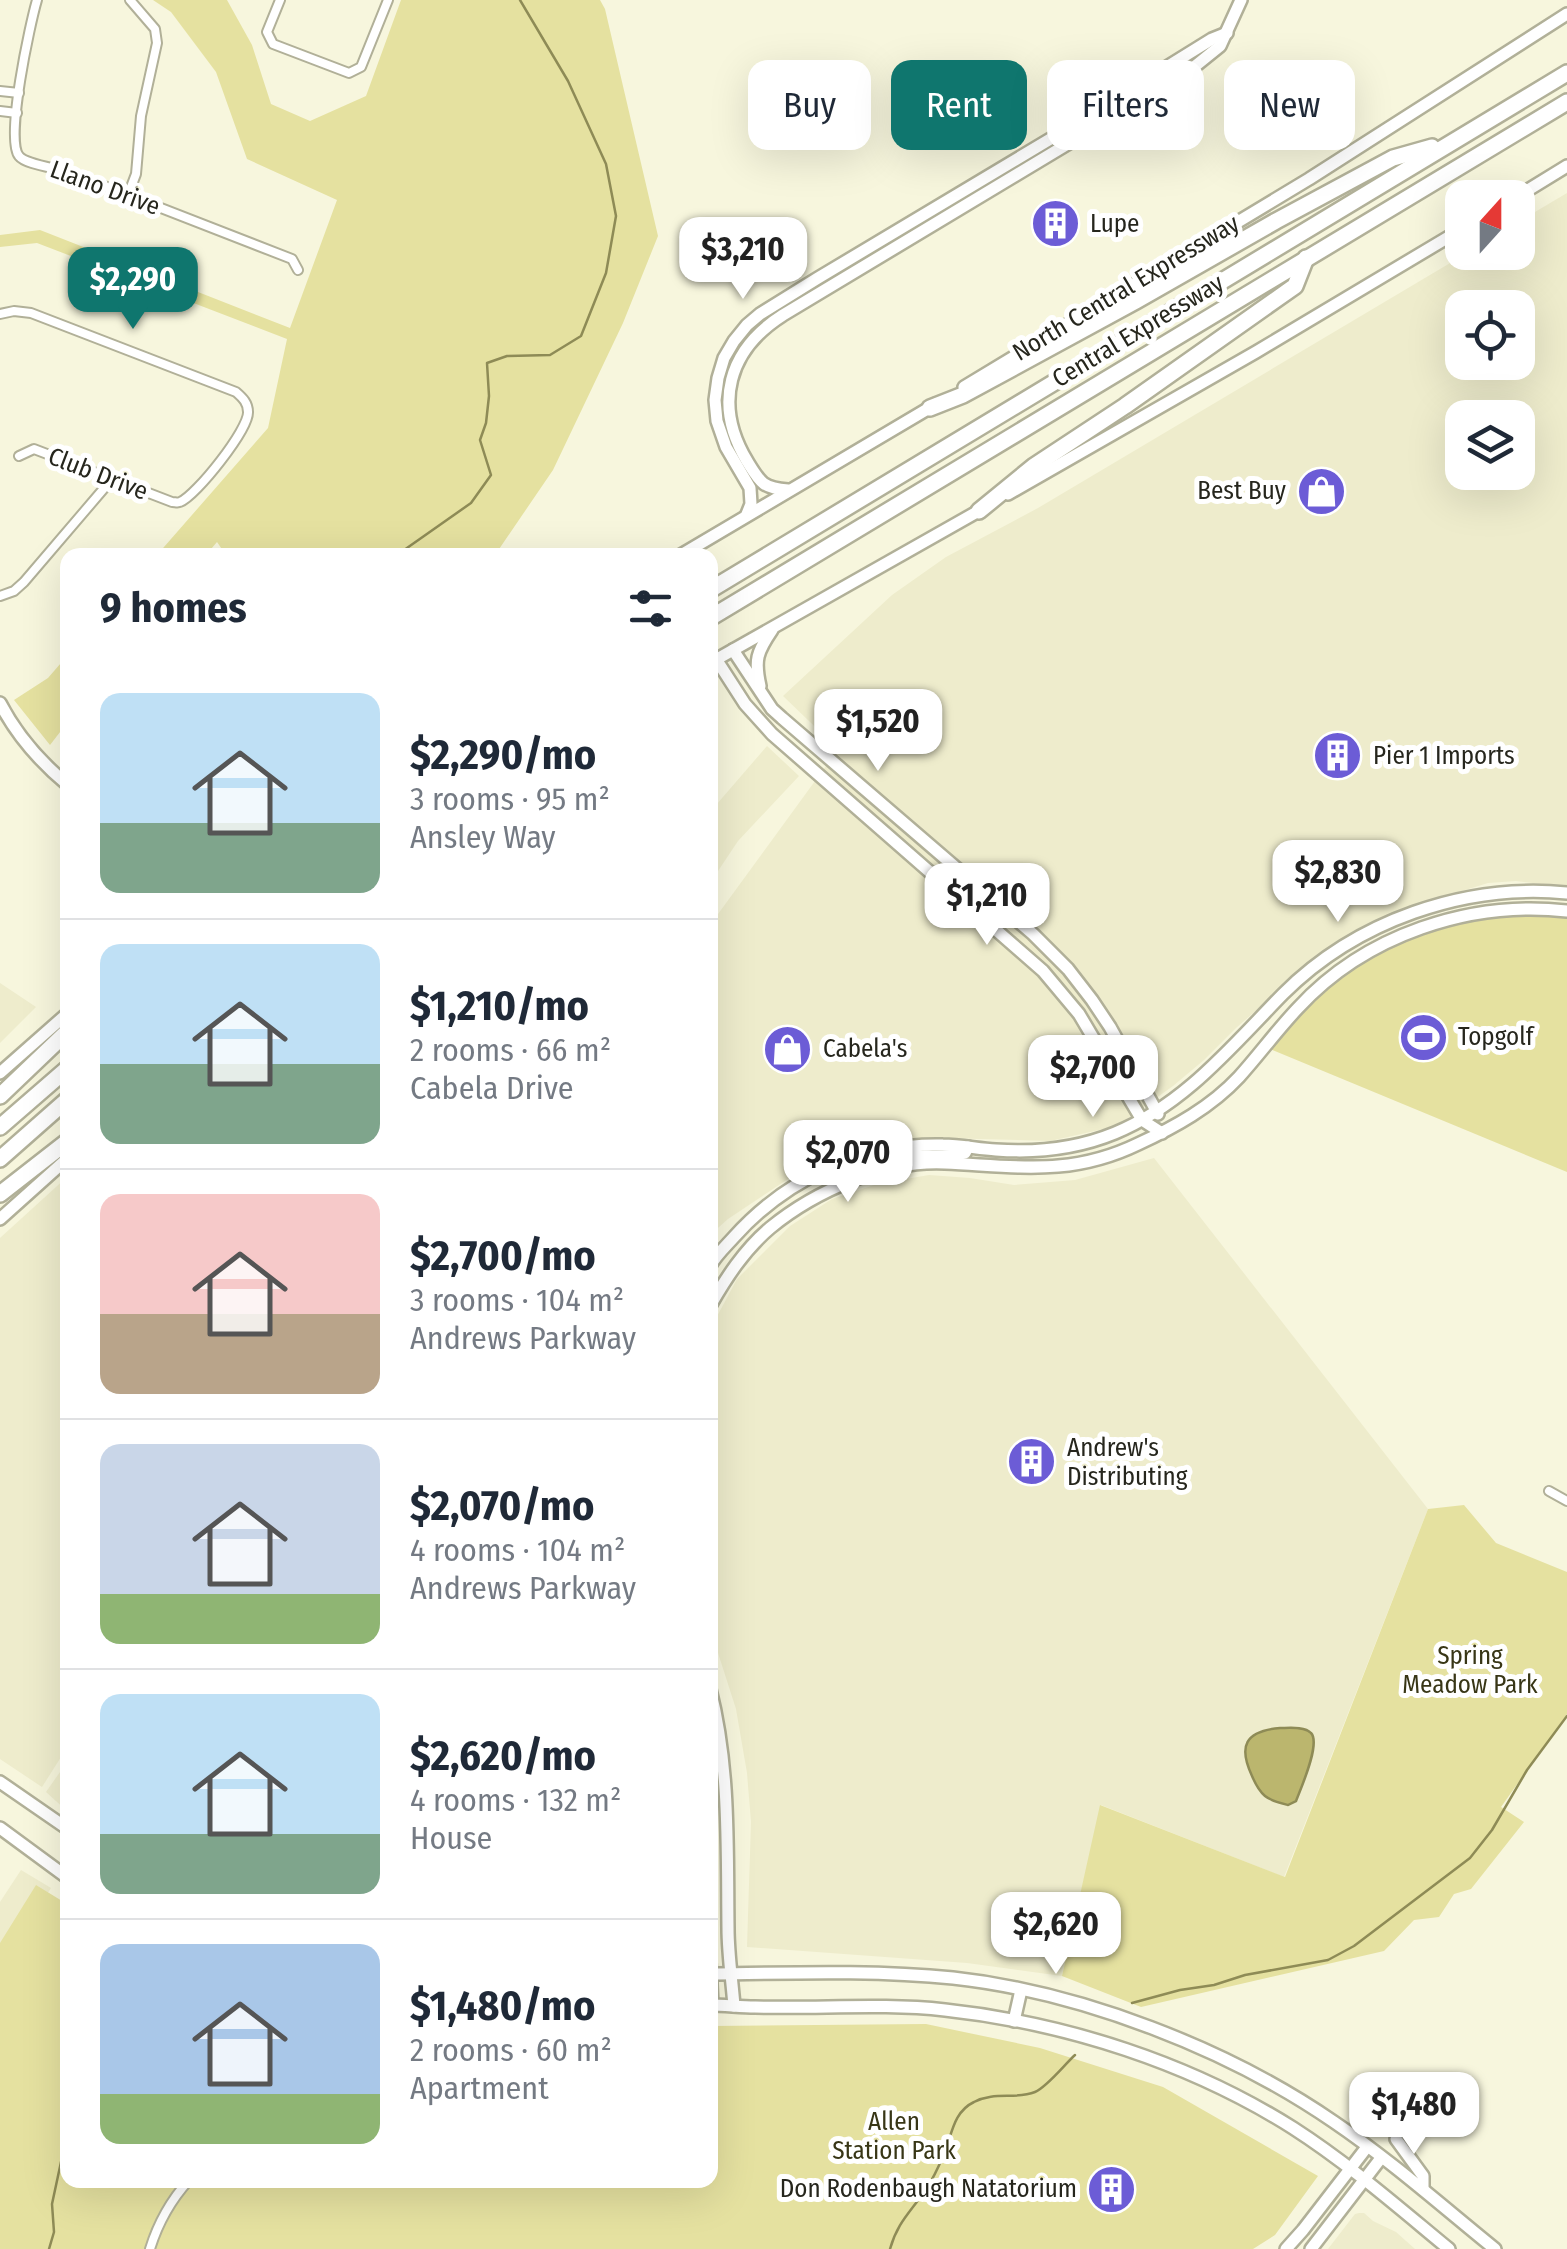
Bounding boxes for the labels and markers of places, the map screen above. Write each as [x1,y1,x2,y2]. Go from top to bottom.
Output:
building icon: Lupe [1029,198,1081,250]
place label: Lupe [1090,209,1139,239]
pin: $3,210 [662,217,824,302]
pin: $2,290 [52,247,214,332]
shop icon: Best Buy [1295,465,1347,517]
place label: Best Buy [1197,476,1286,506]
pin: $1,520 [797,689,959,774]
building icon: Pier 1 Imports [1312,730,1364,782]
place label: Pier 1 Imports [1373,741,1515,771]
pin: $2,830 [1257,840,1419,925]
pin: $1,210 [906,863,1068,948]
sports icon: Topgolf [1397,1011,1449,1063]
place label: Topgolf [1458,1022,1536,1052]
shop icon: Cabela's [762,1023,814,1075]
place label: Cabela's [823,1034,907,1064]
pin: $2,700 [1012,1035,1174,1120]
pin: $2,070 [767,1120,929,1205]
place label: Andrew's Distributing [1067,1433,1188,1492]
building icon: Andrew's Distributing [1006,1436,1058,1488]
pin: $2,620 [975,1892,1137,1977]
pin: $1,480 [1333,2072,1495,2157]
building icon: Don Rodenbaugh Natatorium [1086,2163,1138,2215]
place label: Don Rodenbaugh Natatorium [780,2174,1077,2204]

